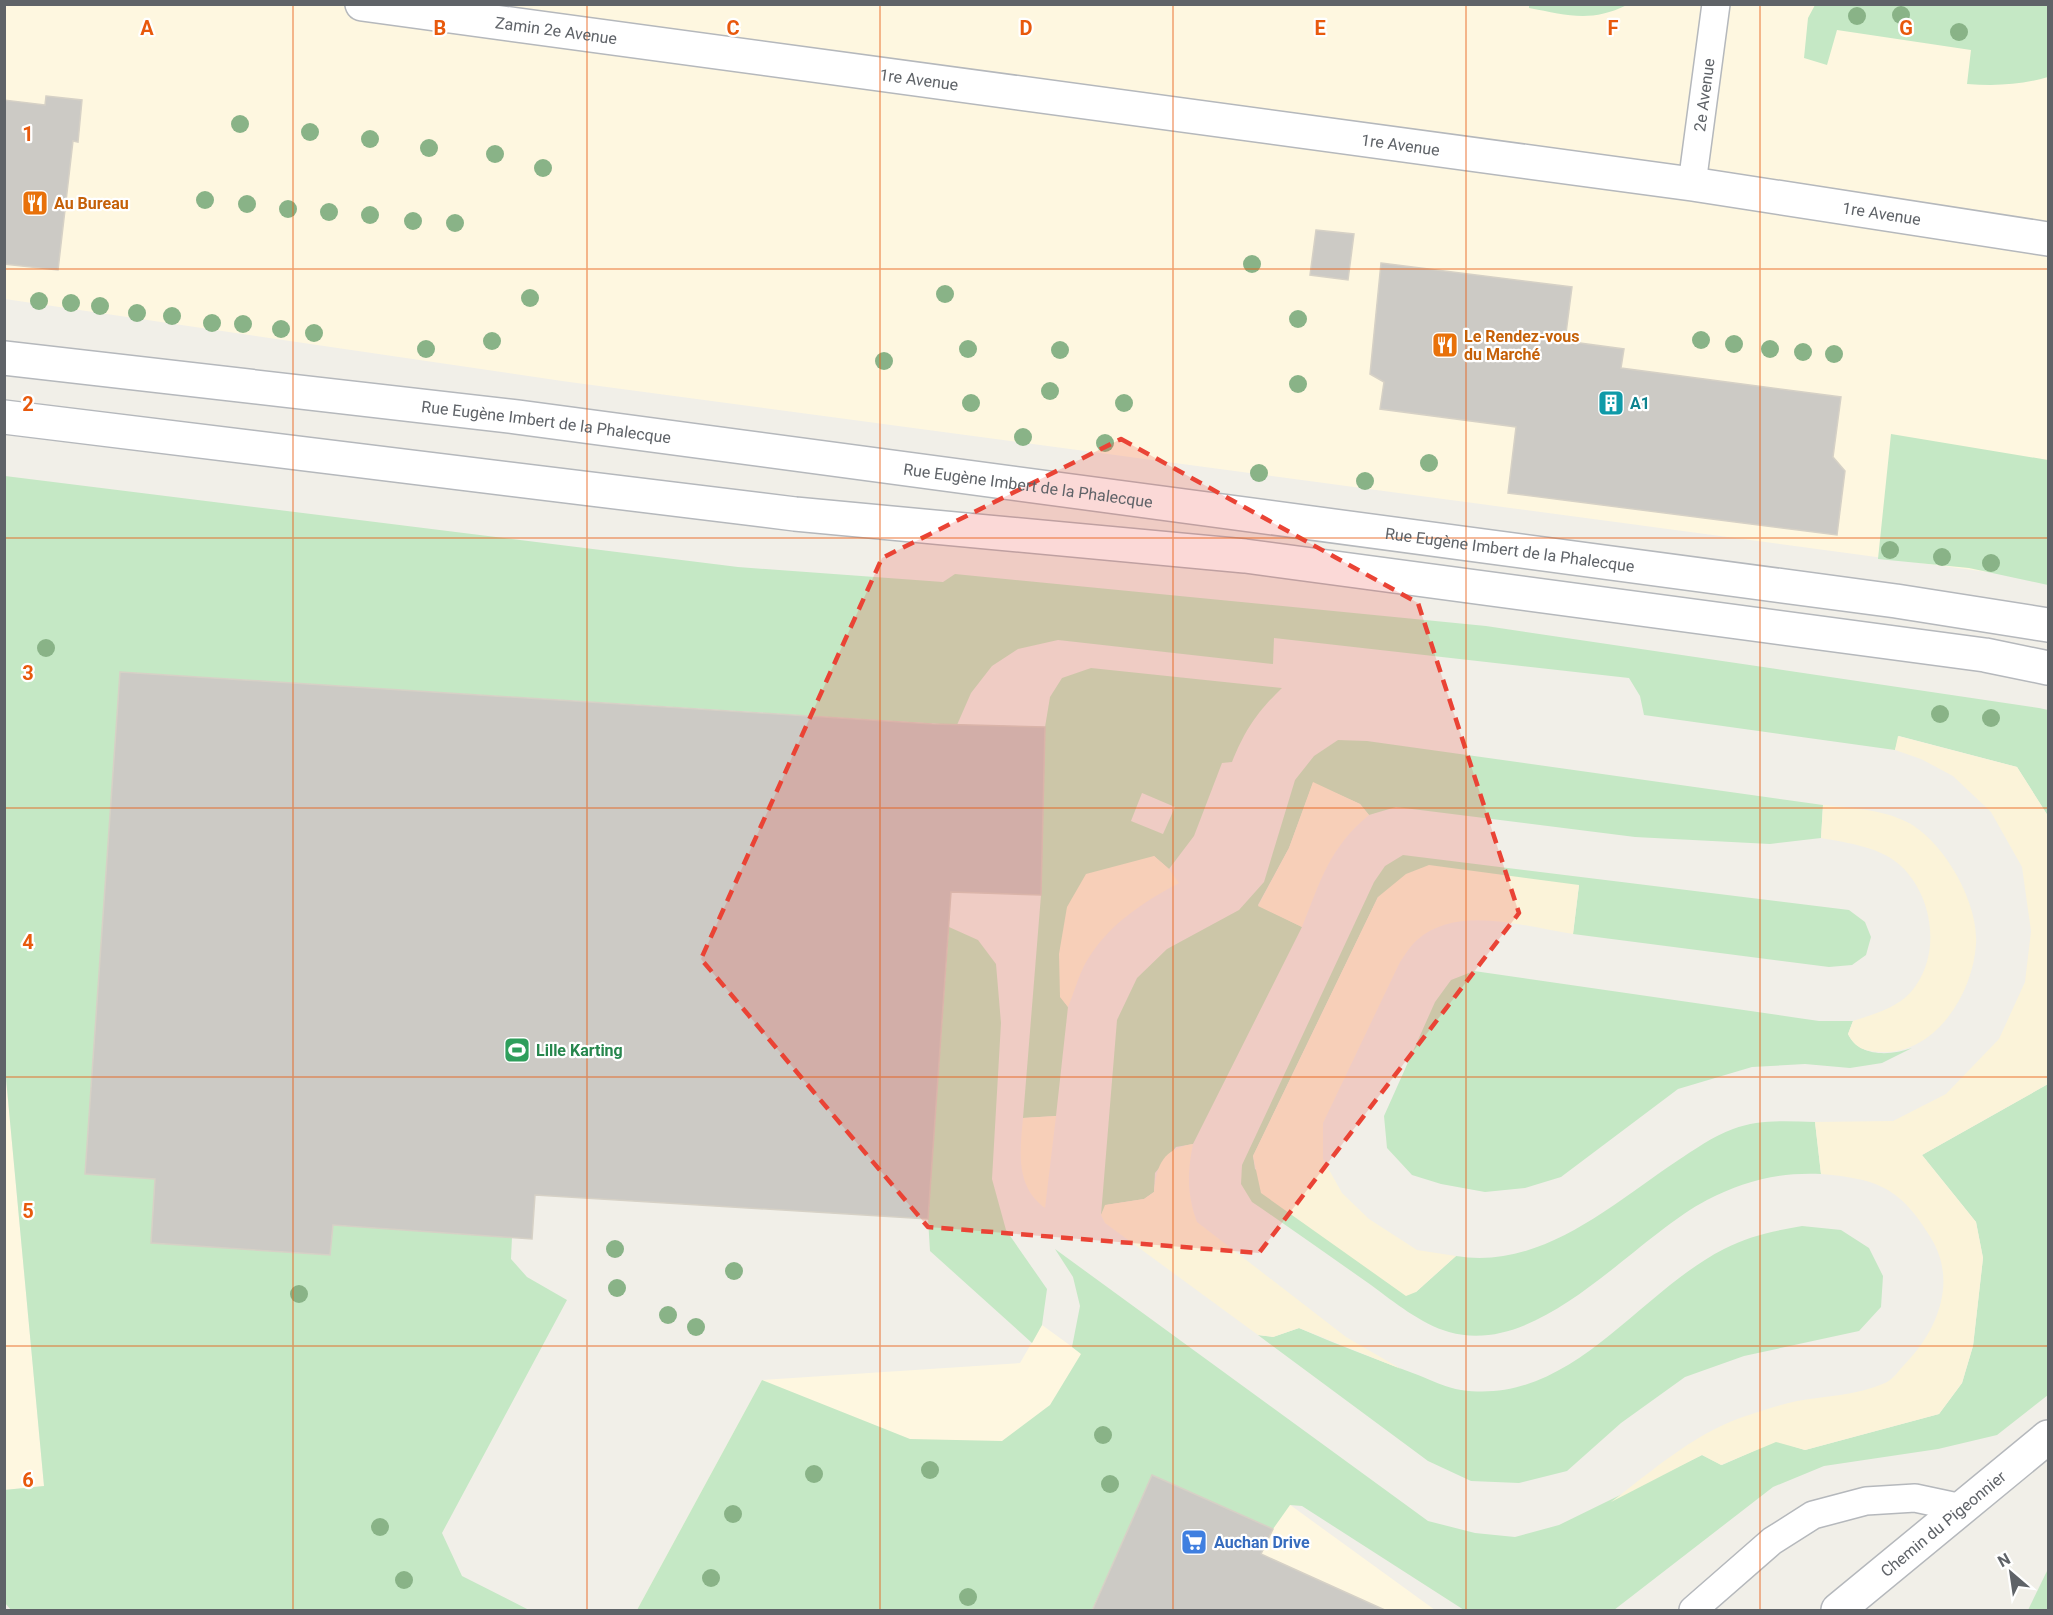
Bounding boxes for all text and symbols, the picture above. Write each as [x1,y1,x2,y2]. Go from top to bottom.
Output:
street label: Zamin 2e Avenue [494,13,618,48]
text: A [140,16,154,40]
text: B [434,16,446,40]
text: C [726,16,740,40]
text: D [1020,16,1033,40]
text: E [1314,16,1326,40]
text: F [1608,16,1619,40]
text: G [1899,16,1913,40]
street label: 2e Avenue [1690,57,1718,133]
street label: 1re Avenue [878,65,959,94]
text: 1 [22,122,34,146]
street label: 1re Avenue [1360,130,1441,159]
restaurant icon: Au Bureau [20,188,50,218]
place label: Au Bureau [54,194,129,213]
street label: 1re Avenue [1841,198,1922,229]
place label: Le Rendez-vous du Marché [1464,327,1579,364]
restaurant icon: Le Rendez-vous du Marché [1430,330,1460,360]
building icon: A1 [1596,388,1626,418]
text: 2 [22,392,34,416]
place label: A1 [1630,394,1650,413]
street label: Rue Eugène Imbert de la Phalecque [420,397,672,447]
street label: Rue Eugène Imbert de la Phalecque [902,459,1154,511]
street label: Rue Eugène Imbert de la Phalecque [1384,523,1636,576]
text: 3 [22,661,34,685]
text: 4 [22,930,34,954]
sports icon: Lille Karting [502,1035,532,1065]
place label: Lille Karting [536,1041,623,1060]
text: 5 [22,1199,34,1223]
street label: Chemin du Pigeonnier [1877,1466,2010,1581]
text: 6 [22,1468,34,1492]
supermarket icon: Auchan Drive [1179,1527,1209,1557]
place label: Auchan Drive [1214,1533,1310,1552]
north arrow [1981,1543,2041,1603]
text: N [1994,1549,2014,1571]

